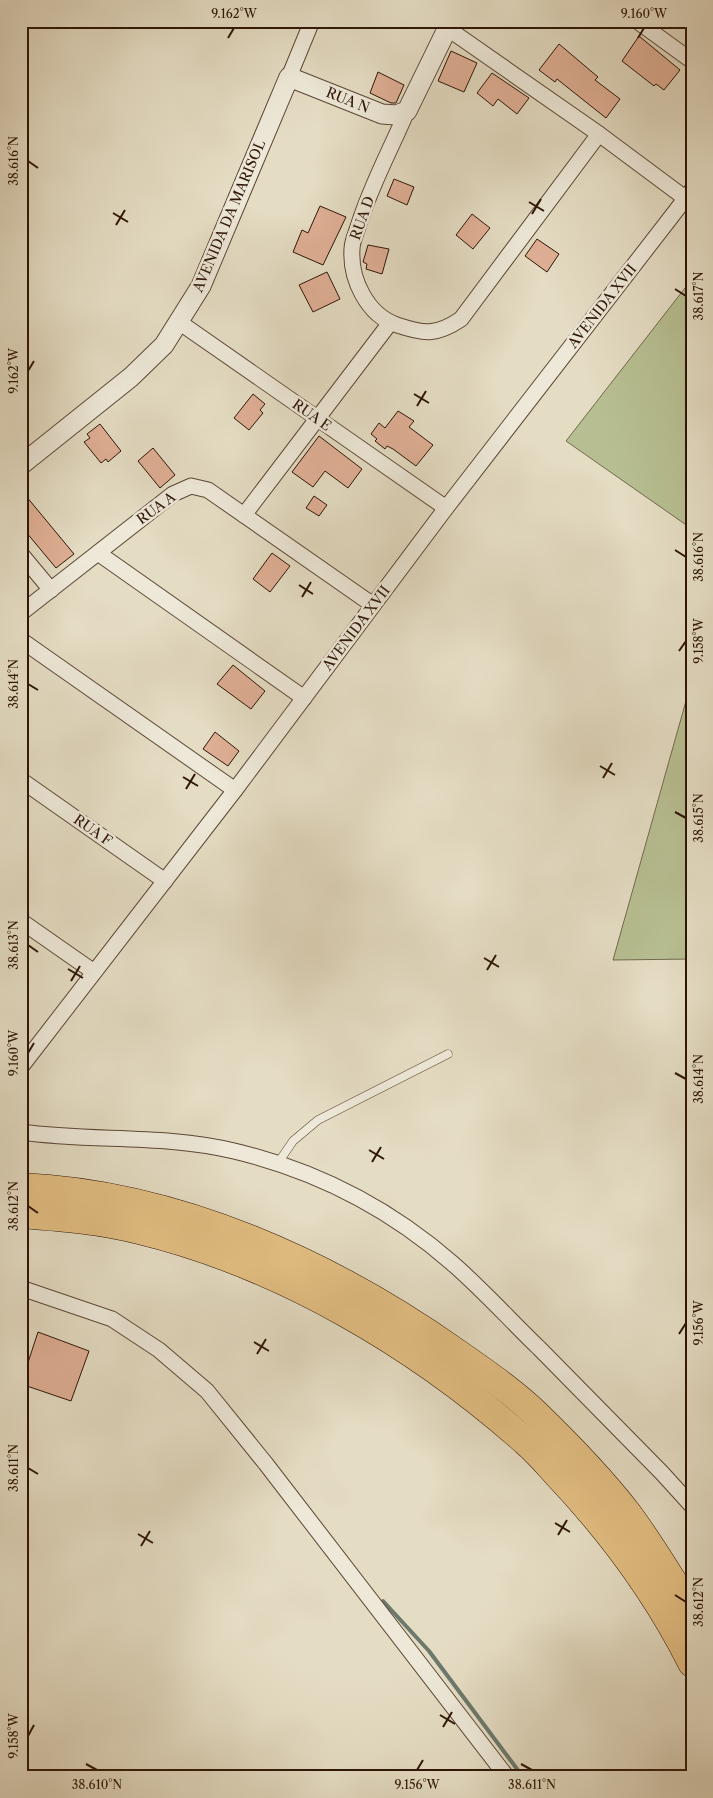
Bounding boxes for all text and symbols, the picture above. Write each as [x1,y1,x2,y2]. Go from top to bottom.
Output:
text: 9.162°W [211,6,258,21]
text: 9.160°W [621,6,668,21]
street label: RUA N [324,83,373,117]
text: 38.616°N [6,136,21,186]
street label: AVENIDA DA MARISOL [188,137,269,296]
street label: RUA D [346,194,378,242]
street label: AVENIDA XVII [563,260,640,352]
text: 38.617°N [691,272,706,320]
text: 9.162°W [6,347,21,394]
street label: RUA E [289,395,335,435]
street label: RUA A [133,487,179,528]
text: 38.616°N [691,532,706,582]
street label: AVENIDA XVII [318,582,394,675]
text: 9.158°W [691,617,706,664]
text: 38.614°N [6,659,21,709]
text: 38.615°N [691,793,706,843]
street label: RUA F [70,810,116,850]
text: 38.613°N [6,920,21,970]
text: 9.160°W [6,1029,21,1076]
text: 38.614°N [691,1054,706,1104]
text: 38.612°N [6,1181,21,1231]
text: 9.156°W [691,1300,706,1346]
text: 38.611°N [6,1444,21,1492]
text: 38.612°N [691,1577,706,1627]
text: 9.158°W [6,1712,21,1759]
text: 38.610°N [72,1777,122,1792]
text: 9.156°W [394,1777,440,1792]
text: 38.611°N [508,1777,556,1792]

